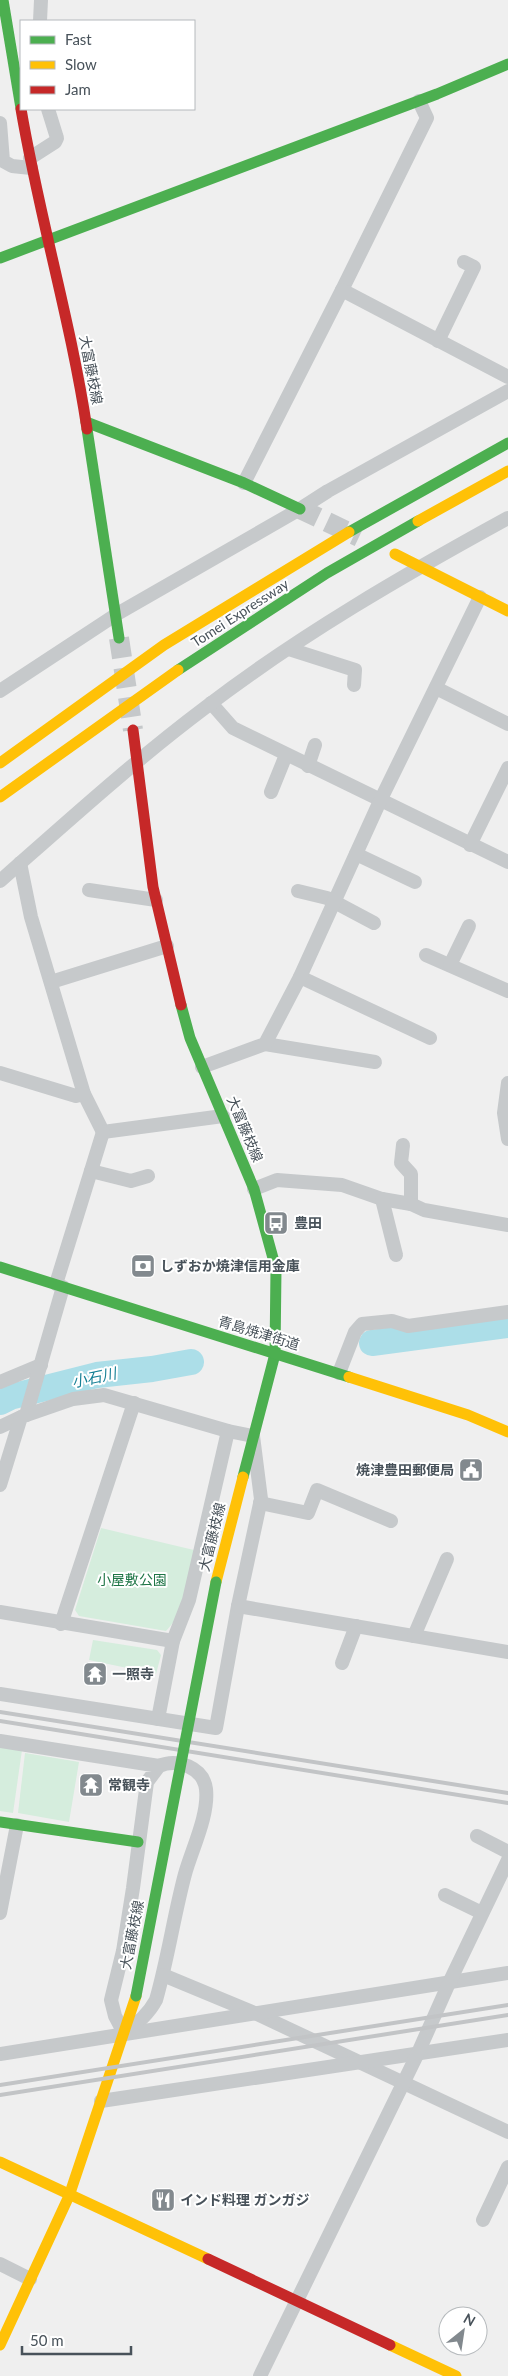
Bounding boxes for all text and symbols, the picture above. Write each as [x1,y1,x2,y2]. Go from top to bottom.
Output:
legend [20,20,195,110]
text: Fast [65,30,92,48]
text: Slow [65,55,97,73]
text: Jam [65,80,91,98]
street label: 大富藤枝線 [76,334,107,406]
street label: Tomei Expressway [188,574,292,650]
street label: 大富藤枝線 [224,1093,267,1164]
bus stop icon: 豊田 [263,1210,289,1236]
place label: 豊田 [294,1214,322,1231]
bank icon: しずおか焼津信用金庫 [130,1253,156,1279]
place label: しずおか焼津信用金庫 [160,1257,300,1274]
street label: 青島焼津街道 [216,1312,302,1353]
water label: 小石川 [70,1363,120,1391]
public building icon: 焼津豊田郵便局 [458,1457,484,1483]
place label: 焼津豊田郵便局 [356,1461,454,1478]
street label: 大富藤枝線 [195,1501,228,1573]
park label: 小屋敷公園 [97,1571,167,1588]
temple icon: 一照寺 [82,1661,108,1687]
place label: 一照寺 [112,1665,154,1682]
temple icon: 常観寺 [78,1772,104,1798]
place label: 常観寺 [108,1776,150,1793]
street label: 大富藤枝線 [116,1899,147,1971]
restaurant icon: インド料理 ガンガジ [150,2187,176,2213]
place label: インド料理 ガンガジ [180,2191,309,2208]
north arrow [438,2306,488,2356]
text: N [461,2309,479,2329]
scale bar [22,2324,131,2356]
text: 50 m [30,2331,64,2349]

